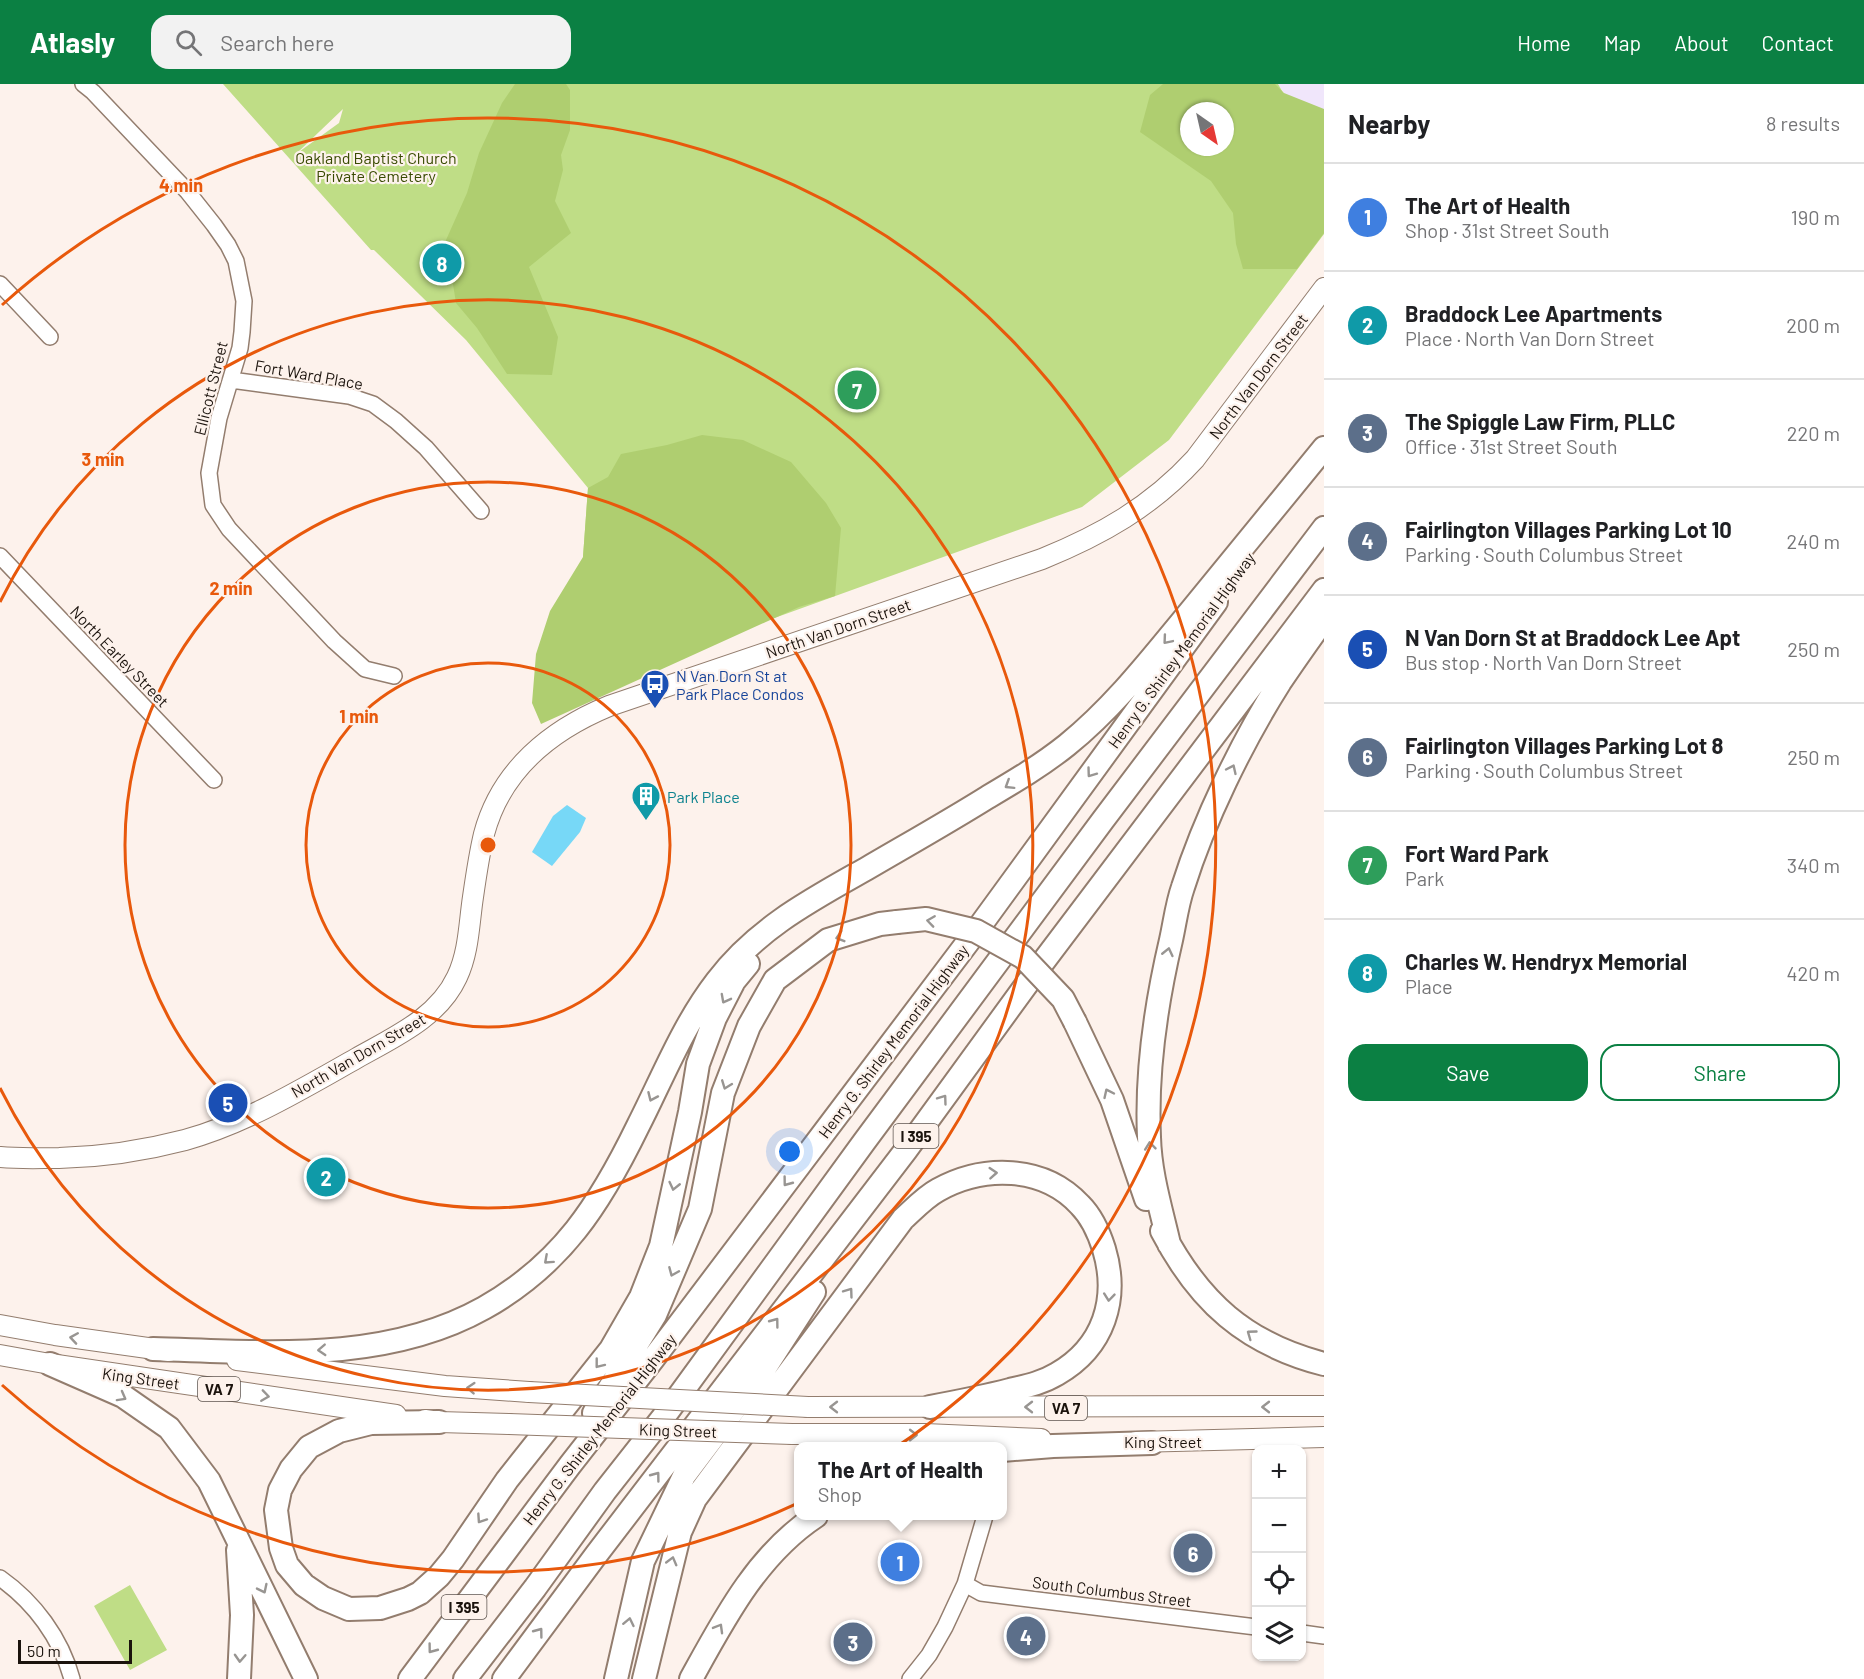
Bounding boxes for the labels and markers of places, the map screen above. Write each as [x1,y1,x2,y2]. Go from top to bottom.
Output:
pin: 8 [422,240,462,285]
pin: 7 [838,368,876,412]
place label: N Van Dorn St at Park Place Condos [676,666,804,703]
bus stop icon: N Van Dorn St at Park Place Condos [639,668,671,710]
building icon: Park Place [630,780,662,822]
place label: Park Place [667,787,740,806]
centre of rings [478,835,498,855]
pin: 5 [208,1080,248,1126]
pin: 2 [306,1154,346,1200]
pin: 6 [1174,1530,1212,1576]
pin: 1 [880,1540,920,1584]
pin: 4 [1006,1614,1046,1658]
pin: 3 [834,1620,872,1664]

